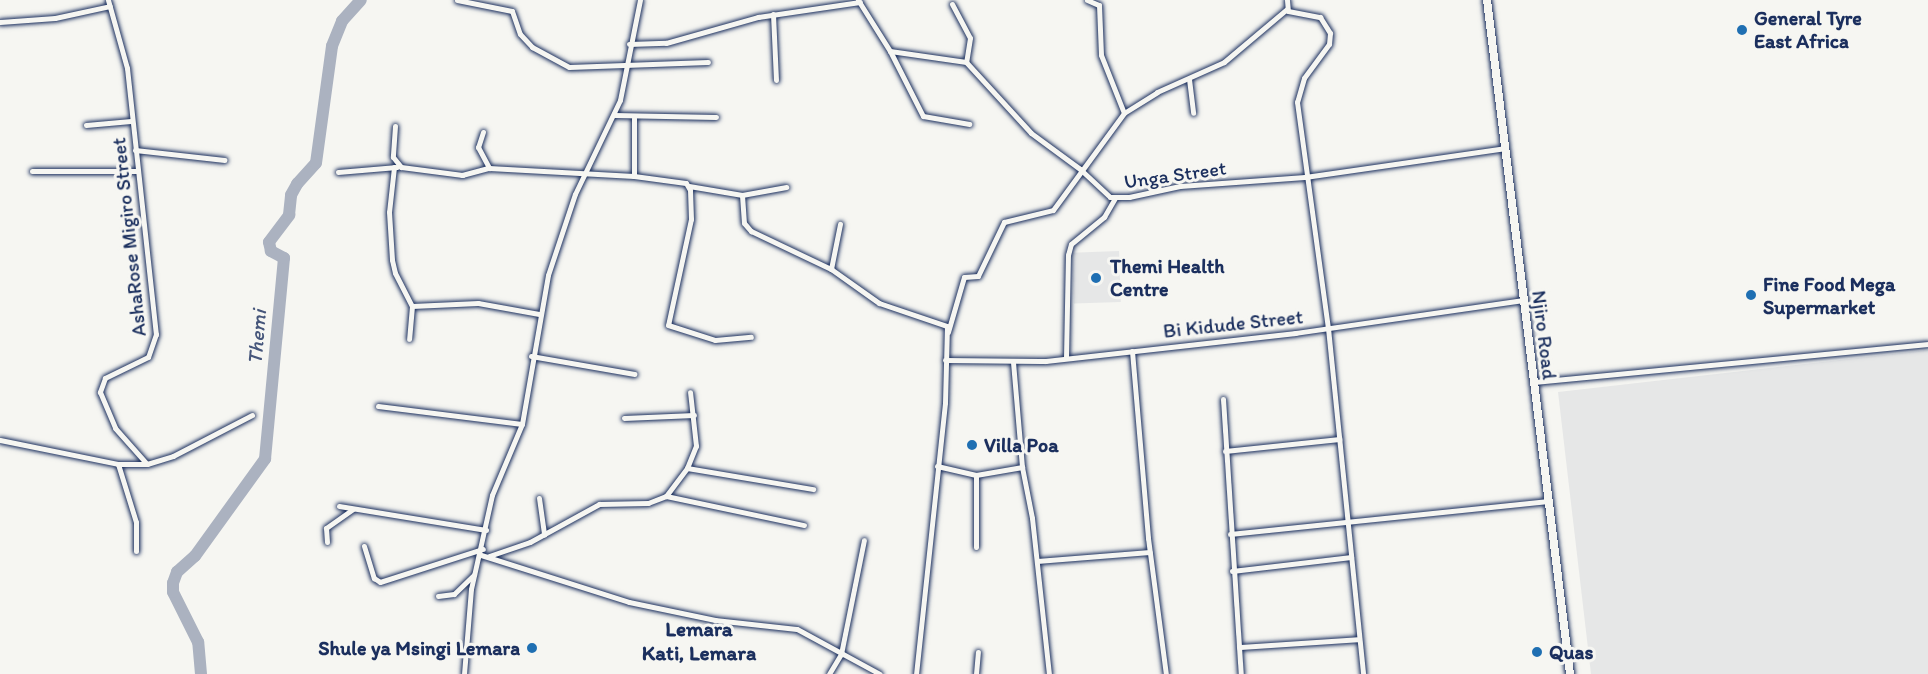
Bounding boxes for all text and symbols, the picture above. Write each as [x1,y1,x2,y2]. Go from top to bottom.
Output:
place label: General Tyre East Africa [1754,6,1862,53]
marker: General Tyre East Africa [1735,23,1749,37]
street label: AshaRose Migiro Street [107,137,151,337]
street label: Unga Street [1123,156,1227,194]
place label: Themi Health Centre [1110,254,1224,301]
marker: Themi Health Centre [1087,269,1105,287]
place label: Fine Food Mega Supermarket [1763,272,1895,319]
marker: Fine Food Mega Supermarket [1744,288,1758,302]
street label: Njiro Road [1527,289,1561,381]
street label: Bi Kidude Street [1162,305,1304,343]
water label: Themi [242,308,272,366]
place label: Villa Poa [984,433,1057,457]
marker: Villa Poa [965,438,979,452]
district label: Lemara Kati, Lemara [642,616,756,666]
place label: Shule ya Msingi Lemara [319,636,520,660]
place label: Quas [1549,640,1593,664]
marker: Shule ya Msingi Lemara [525,641,539,655]
marker: Quas [1530,645,1544,659]

